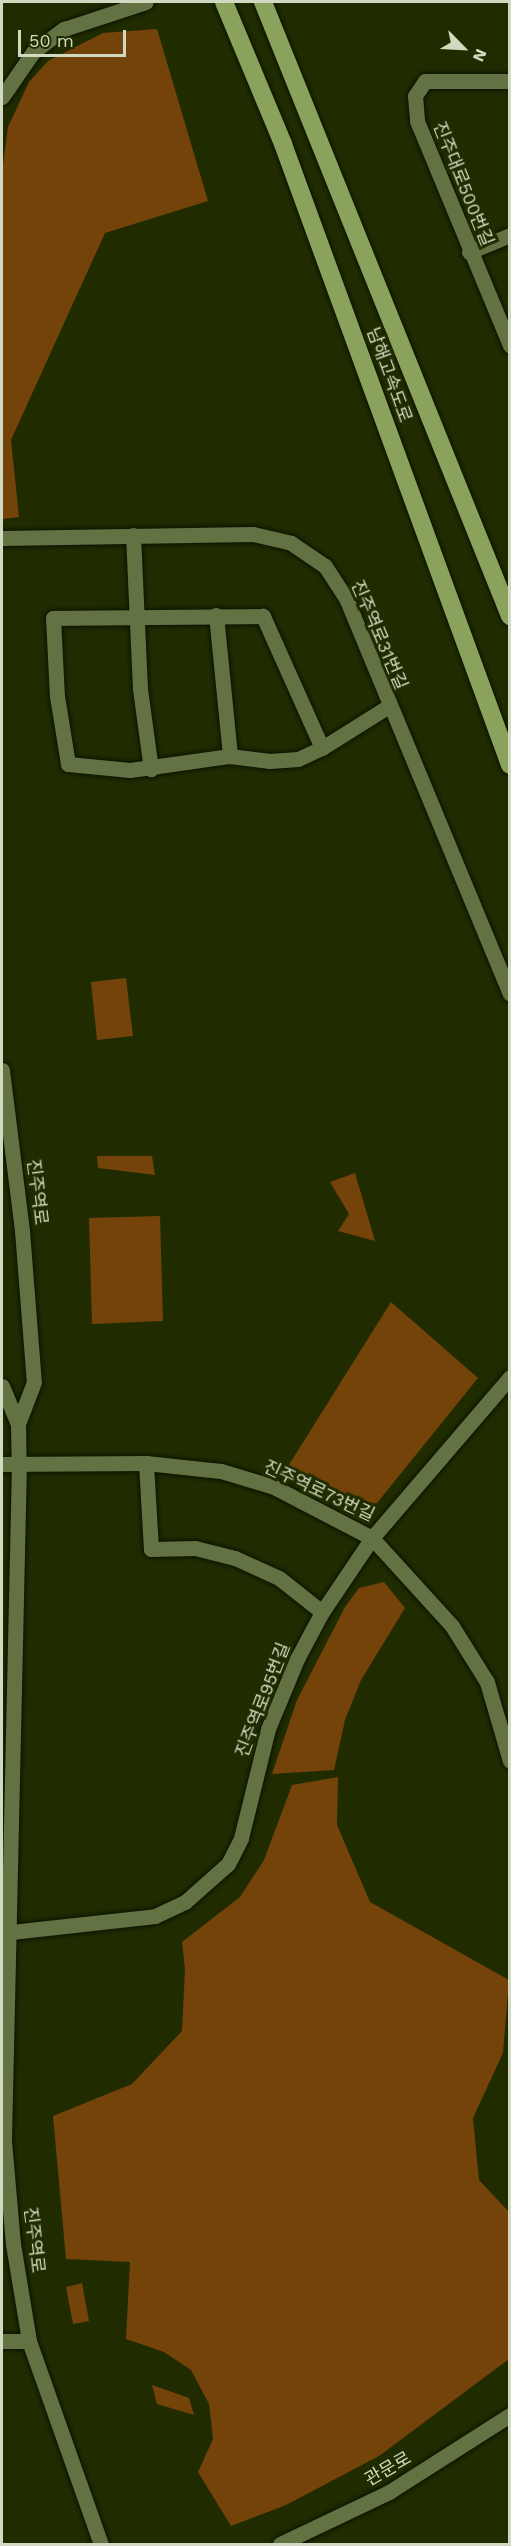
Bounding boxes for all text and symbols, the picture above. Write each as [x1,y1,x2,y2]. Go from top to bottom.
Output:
scale bar [21,18,129,56]
north arrow [433,18,493,78]
text: 50 m [29,30,74,51]
text: N [469,46,491,65]
street label: 진주대로500번길 [428,119,498,249]
street label: 남해고속도로 [362,325,416,425]
street label: 진주역로31번길 [346,577,412,693]
street label: 진주역로 [22,1158,52,1226]
street label: 진주역로73번길 [260,1456,378,1526]
street label: 진주역로95번길 [231,1640,295,1760]
street label: 진주역로 [19,2206,49,2274]
street label: 관문로 [361,2447,415,2491]

